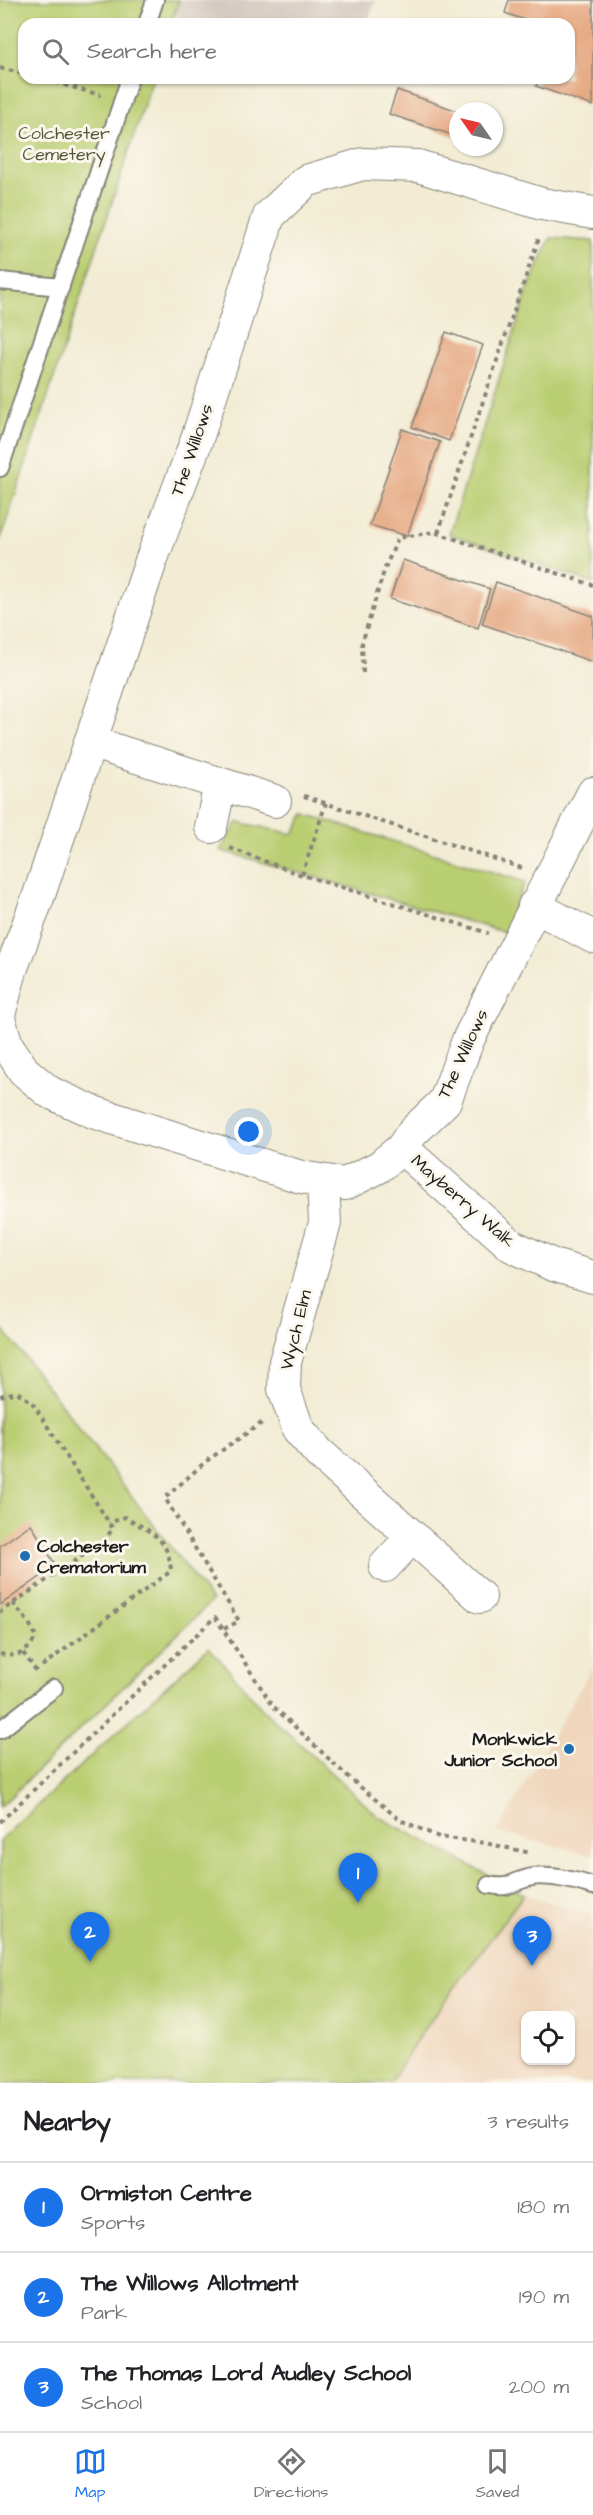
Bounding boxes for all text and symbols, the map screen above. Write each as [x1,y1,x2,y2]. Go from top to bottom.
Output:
search box [18,18,575,84]
icon: search [39,35,72,68]
text: Search here [87,36,217,67]
north arrow [449,102,503,156]
park label: Colchester Cemetery [18,121,110,168]
street label: The Willows [165,400,219,500]
street label: The Willows [431,1005,495,1103]
your location [234,1117,263,1146]
street label: Mayberry Walk [405,1149,521,1254]
street label: Wych Elm [274,1287,319,1373]
place label: Colchester Crematorium [37,1534,147,1580]
marker: Colchester Crematorium [18,1549,32,1563]
place label: Monkwick Junior School [443,1727,558,1773]
marker: Monkwick Junior School [562,1742,576,1756]
pin: 1 [338,1854,378,1903]
pin: 2 [70,1912,110,1962]
pin: 3 [512,1916,552,1966]
map controls [521,2011,575,2065]
button: locate [521,2011,575,2065]
text: Nearby [24,2104,111,2140]
text: 3 results [487,2108,569,2136]
text: Ormiston Centre [81,2178,252,2209]
text: 1 [42,2193,45,2221]
text: 180 m [517,2193,569,2221]
text: Sports [81,2209,145,2237]
text: The Willows Allotment [81,2268,298,2299]
text: 2 [38,2283,49,2311]
text: 190 m [519,2283,569,2311]
text: Park [81,2299,127,2327]
text: The Thomas Lord Audley School [81,2358,411,2389]
text: 3 [38,2373,49,2401]
text: 200 m [509,2373,569,2401]
text: School [81,2389,142,2417]
tab: Map [74,2445,107,2503]
tab: Directions [254,2445,328,2503]
tab: Saved [476,2445,519,2503]

